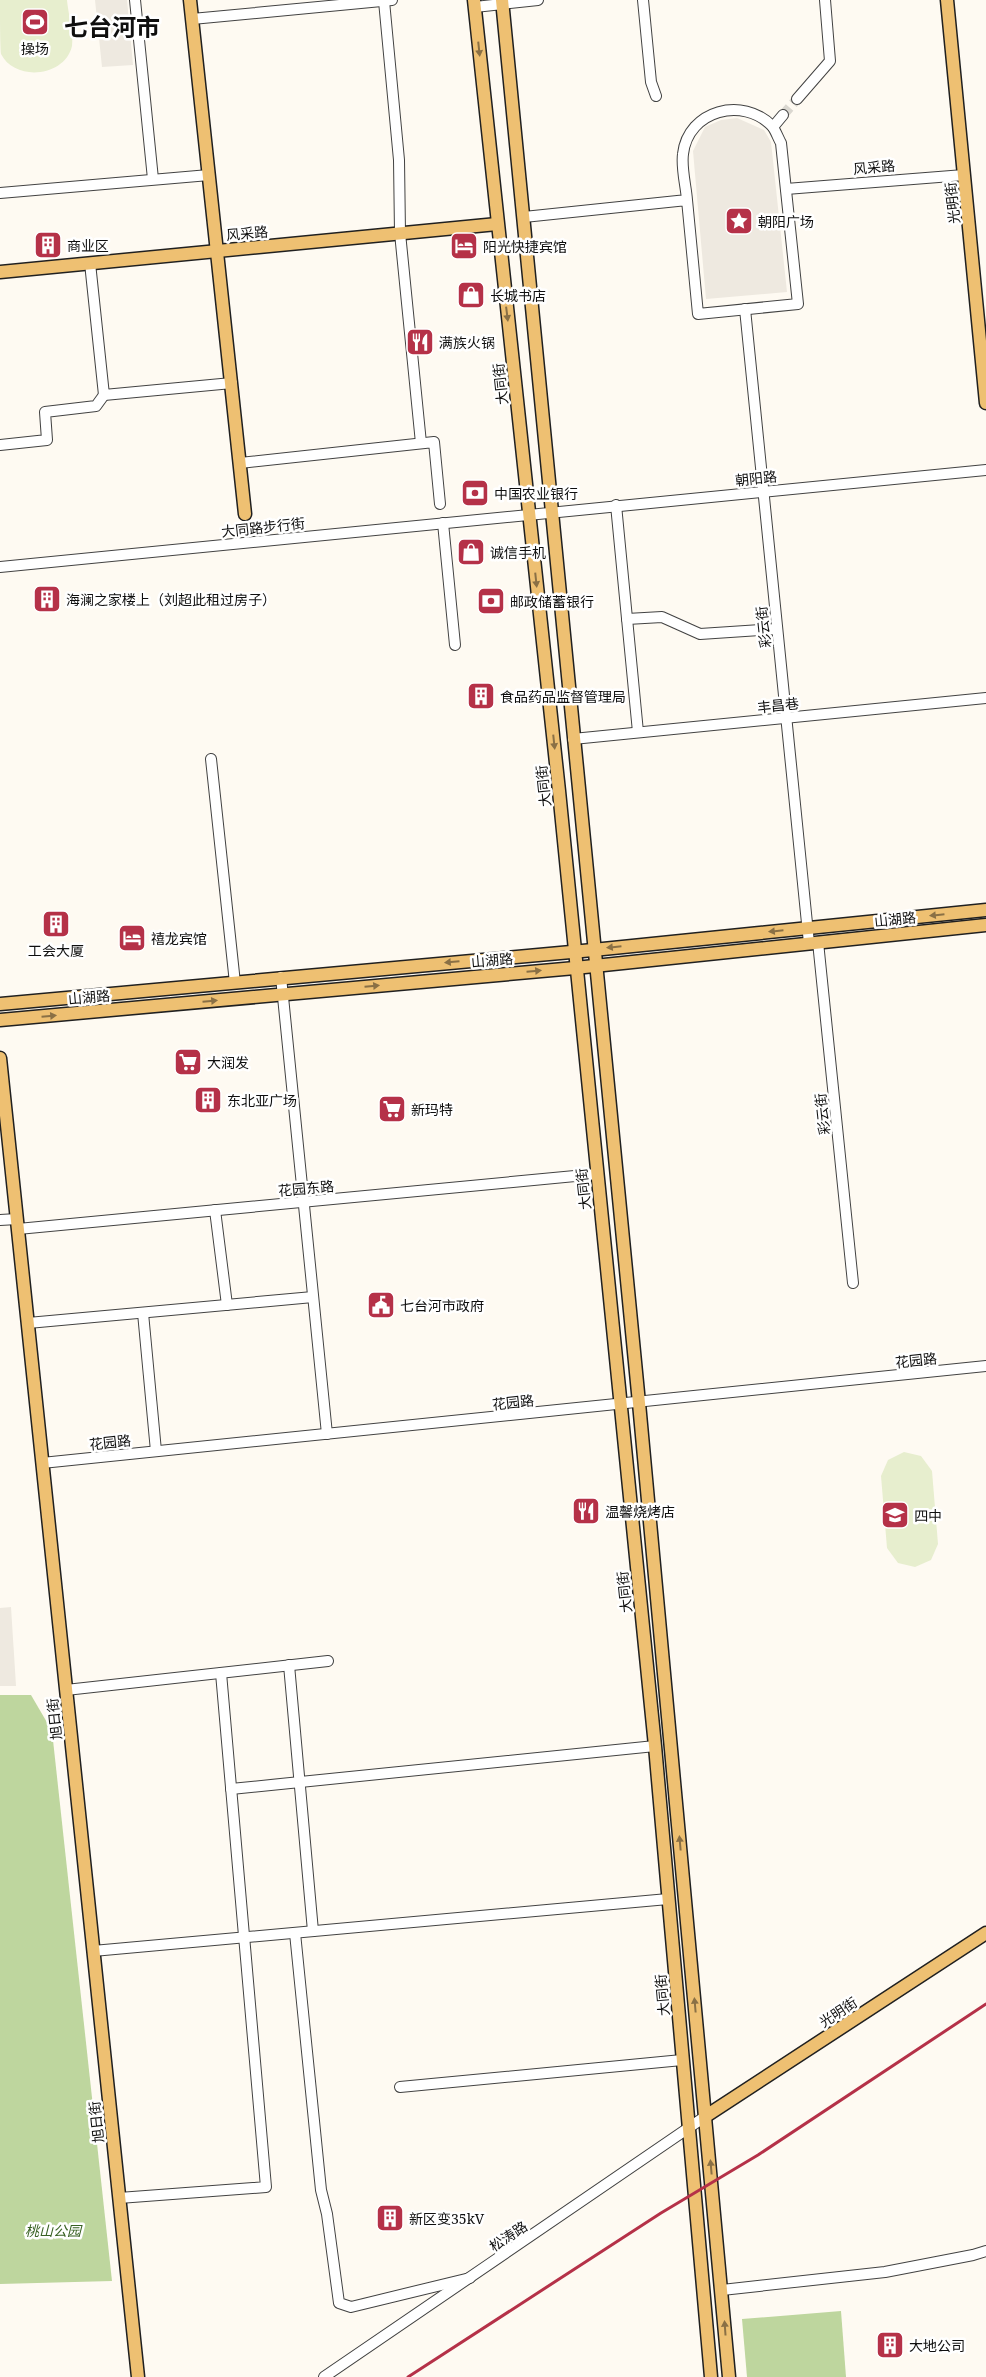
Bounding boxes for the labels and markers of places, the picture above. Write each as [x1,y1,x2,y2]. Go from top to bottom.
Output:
sports icon: 操场 [20,7,50,37]
place label: 操场 [21,39,49,58]
place icon: 朝阳广场 [724,206,754,236]
place label: 朝阳广场 [758,212,814,231]
building icon: 商业区 [33,230,63,260]
hotel icon: 阳光快捷宾馆 [449,231,479,261]
place label: 商业区 [67,236,109,255]
place label: 阳光快捷宾馆 [483,237,567,256]
shop icon: 长城书店 [456,280,486,310]
place label: 长城书店 [490,286,546,305]
restaurant icon: 满族火锅 [405,327,435,357]
place label: 满族火锅 [439,333,495,352]
bank icon: 中国农业银行 [460,478,490,508]
place label: 中国农业银行 [494,484,578,503]
shop icon: 诚信手机 [456,537,486,567]
place label: 诚信手机 [490,543,546,562]
building icon: 海澜之家楼上（刘超此租过房子） [32,584,62,614]
bank icon: 邮政储蓄银行 [476,586,506,616]
place label: 海澜之家楼上（刘超此租过房子） [66,590,276,609]
place label: 邮政储蓄银行 [510,592,594,611]
building icon: 食品药品监督管理局 [466,681,496,711]
place label: 食品药品监督管理局 [500,687,626,706]
building icon: 工会大厦 [41,909,71,939]
hotel icon: 禧龙宾馆 [117,923,147,953]
place label: 禧龙宾馆 [151,929,207,948]
place label: 工会大厦 [28,941,84,960]
supermarket icon: 大润发 [173,1047,203,1077]
place label: 大润发 [207,1053,249,1072]
building icon: 东北亚广场 [193,1085,223,1115]
place label: 东北亚广场 [227,1091,297,1110]
supermarket icon: 新玛特 [377,1094,407,1124]
place label: 新玛特 [411,1100,453,1119]
public building icon: 七台河市政府 [366,1290,396,1320]
place label: 七台河市政府 [400,1296,484,1315]
restaurant icon: 温馨烧烤店 [571,1496,601,1526]
school or university icon: 四中 [880,1500,910,1530]
place label: 温馨烧烤店 [605,1502,675,1521]
place label: 四中 [914,1506,942,1525]
building icon: 新区变35kV [375,2203,405,2233]
place label: 新区变35kV [409,2209,485,2228]
building icon: 大地公司 [875,2330,905,2360]
place label: 大地公司 [909,2336,965,2355]

